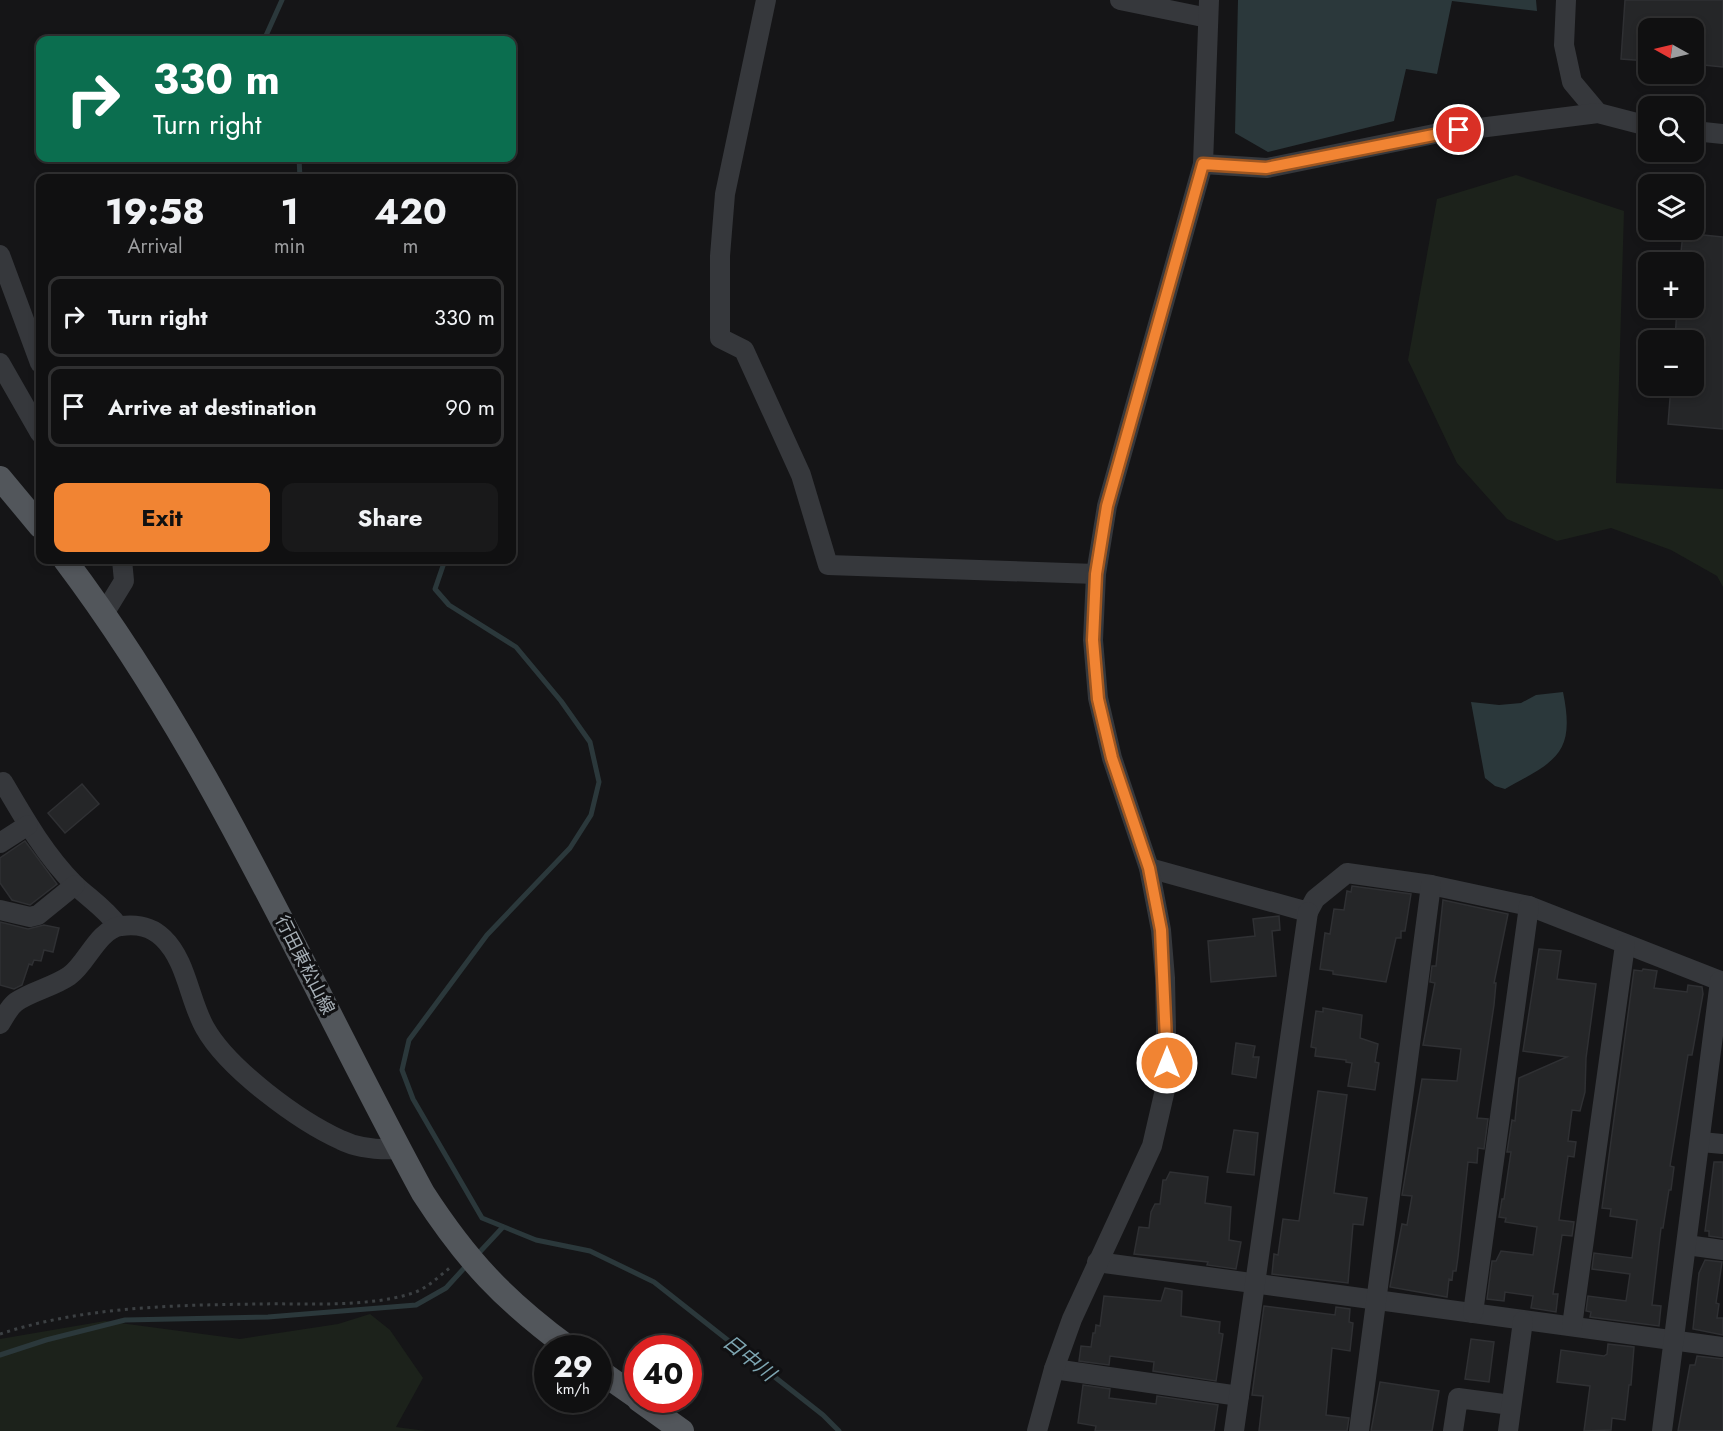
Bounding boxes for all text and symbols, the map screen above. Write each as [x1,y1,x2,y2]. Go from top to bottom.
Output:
north arrow [1638,18,1704,84]
map controls [1638,18,1704,396]
text: 330 m [153,49,280,110]
icon: right [54,60,132,138]
button: search [1638,96,1704,162]
pin [1433,104,1484,155]
text: Turn right [153,105,261,144]
icon: arrive [1442,113,1475,146]
button: layers [1638,174,1704,240]
text: 19:58 [105,185,205,237]
text: 1 [280,185,299,237]
text: 420 [374,185,447,237]
text: Arrival [127,232,183,261]
text: min [274,232,305,261]
text: m [403,232,418,261]
button: + [1638,252,1704,318]
icon: right [57,300,90,333]
text: Turn right [108,301,208,333]
text: 330 m [434,301,495,333]
button: − [1638,330,1704,396]
icon: arrive [57,390,90,423]
text: Arrive at destination [108,391,317,423]
text: 90 m [445,391,495,423]
button: Exit [54,483,270,552]
button: Share [282,483,498,552]
street label: 行田東松山線 [269,911,341,1019]
position arrow [1135,1031,1199,1095]
water label: 日中川 [717,1328,783,1389]
speed limit sign: 40 [624,1335,702,1413]
text: 29 [553,1345,593,1388]
text: km/h [556,1378,590,1400]

